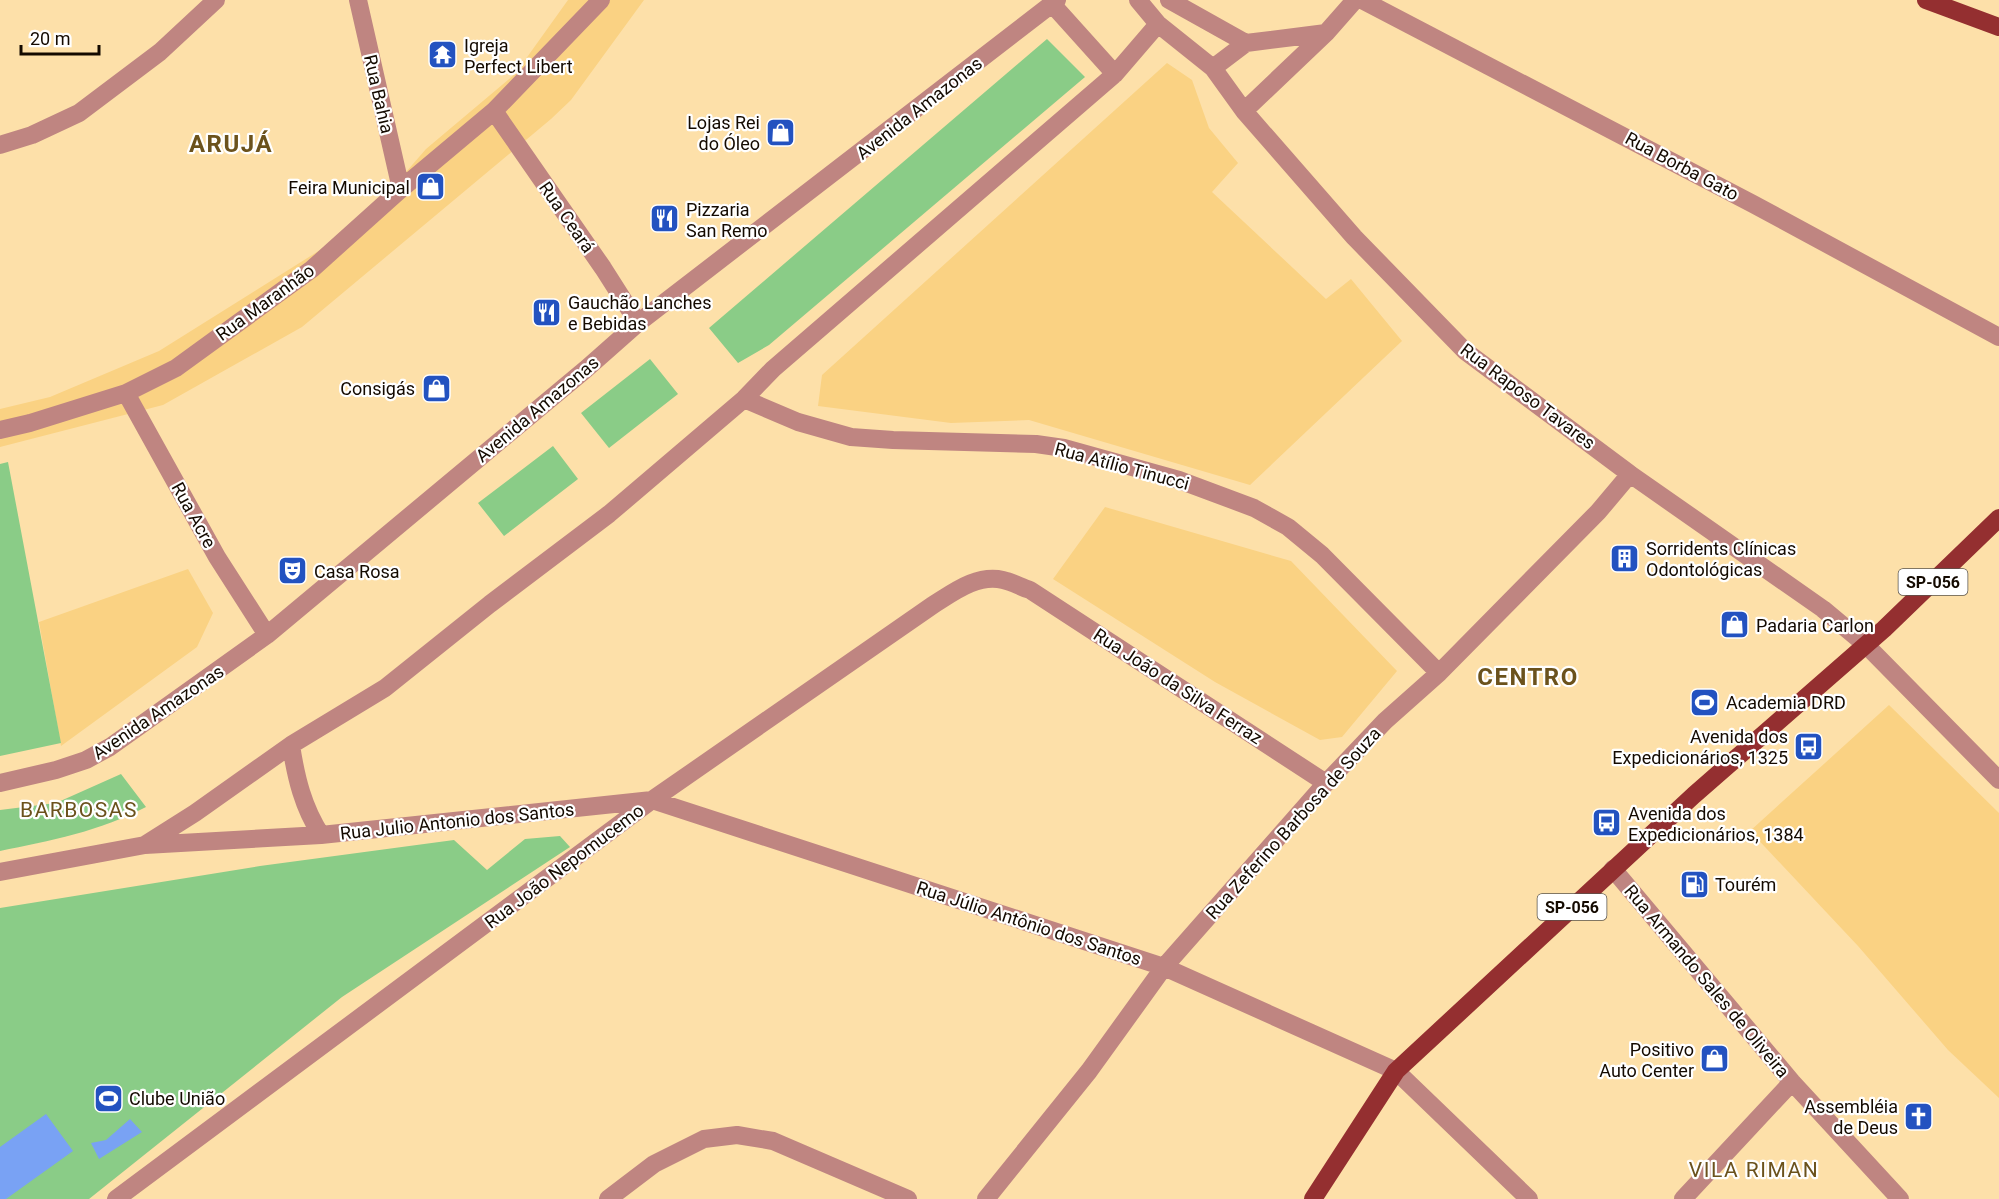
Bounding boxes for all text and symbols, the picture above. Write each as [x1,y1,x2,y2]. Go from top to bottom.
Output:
scale bar [21,18,99,56]
text: 20 m [30,28,70,49]
place label: Igreja Perfect Libert [464,35,573,77]
temple icon: Igreja Perfect Libert [427,39,459,71]
street label: Rua Bahia [360,52,398,136]
street label: Avenida Amazonas [852,52,986,164]
place label: Lojas Rei do Óleo [687,112,760,154]
shop icon: Lojas Rei do Óleo [765,116,797,148]
street label: Rua Borba Gato [1622,127,1742,205]
district label: ARUJÁ [189,130,273,158]
shop icon: Feira Municipal [415,171,447,203]
place label: Feira Municipal [288,177,410,198]
street label: Rua Ceará [535,177,599,257]
place label: Pizzaria San Remo [686,199,768,241]
restaurant icon: Pizzaria San Remo [649,203,681,235]
street label: Rua Maranhão [212,259,318,345]
place label: Gauchão Lanches e Bebidas [568,292,711,334]
restaurant icon: Gauchão Lanches e Bebidas [531,296,563,328]
street label: Rua Raposo Tavares [1457,339,1599,453]
street label: Avenida Amazonas [471,352,603,466]
shop icon: Consigás [420,372,452,404]
place label: Consigás [340,378,415,399]
street label: Rua Atílio Tinucci [1052,438,1192,494]
street label: Rua Acre [167,478,221,552]
place label: Sorridents Clínicas Odontológicas [1646,538,1796,580]
building icon: Sorridents Clínicas Odontológicas [1609,542,1641,574]
theatre icon: Casa Rosa [277,555,309,587]
place label: Casa Rosa [314,561,400,582]
road number: SP-056 [1898,569,1968,595]
shop icon: Padaria Carlon [1719,609,1751,641]
place label: Padaria Carlon [1756,615,1874,636]
street label: Rua João da Silva Ferraz [1090,624,1266,748]
street label: Avenida Amazonas [88,660,228,764]
district label: CENTRO [1477,663,1579,691]
sports icon: Academia DRD [1689,686,1721,718]
place label: Academia DRD [1726,692,1846,713]
street label: Rua Zeferino Barbosa de Souza [1201,723,1385,923]
place label: Avenida dos Expedicionários, 1325 [1612,726,1788,768]
bus stop icon: Avenida dos Expedicionários, 1325 [1793,730,1825,762]
district label: BARBOSAS [20,798,138,822]
street label: Rua Julio Antonio dos Santos [339,798,575,844]
street label: Rua João Nepomucemo [480,799,648,933]
place label: Avenida dos Expedicionários, 1384 [1628,803,1804,845]
bus stop icon: Avenida dos Expedicionários, 1384 [1591,807,1623,839]
fuel station icon: Tourém [1678,868,1710,900]
place label: Tourém [1715,874,1776,895]
street label: Rua Júlio Antônio dos Santos [914,877,1144,969]
street label: Rua Armando Sales de Oliveira [1620,880,1794,1082]
road number: SP-056 [1538,894,1606,920]
place label: Positivo Auto Center [1599,1039,1694,1081]
shop icon: Positivo Auto Center [1699,1043,1731,1075]
sports icon: Clube União [92,1082,124,1114]
place label: Clube União [129,1088,225,1109]
place label: Assembléia de Deus [1804,1096,1898,1138]
church icon: Assembléia de Deus [1903,1100,1935,1132]
district label: VILA RIMAN [1689,1158,1819,1182]

